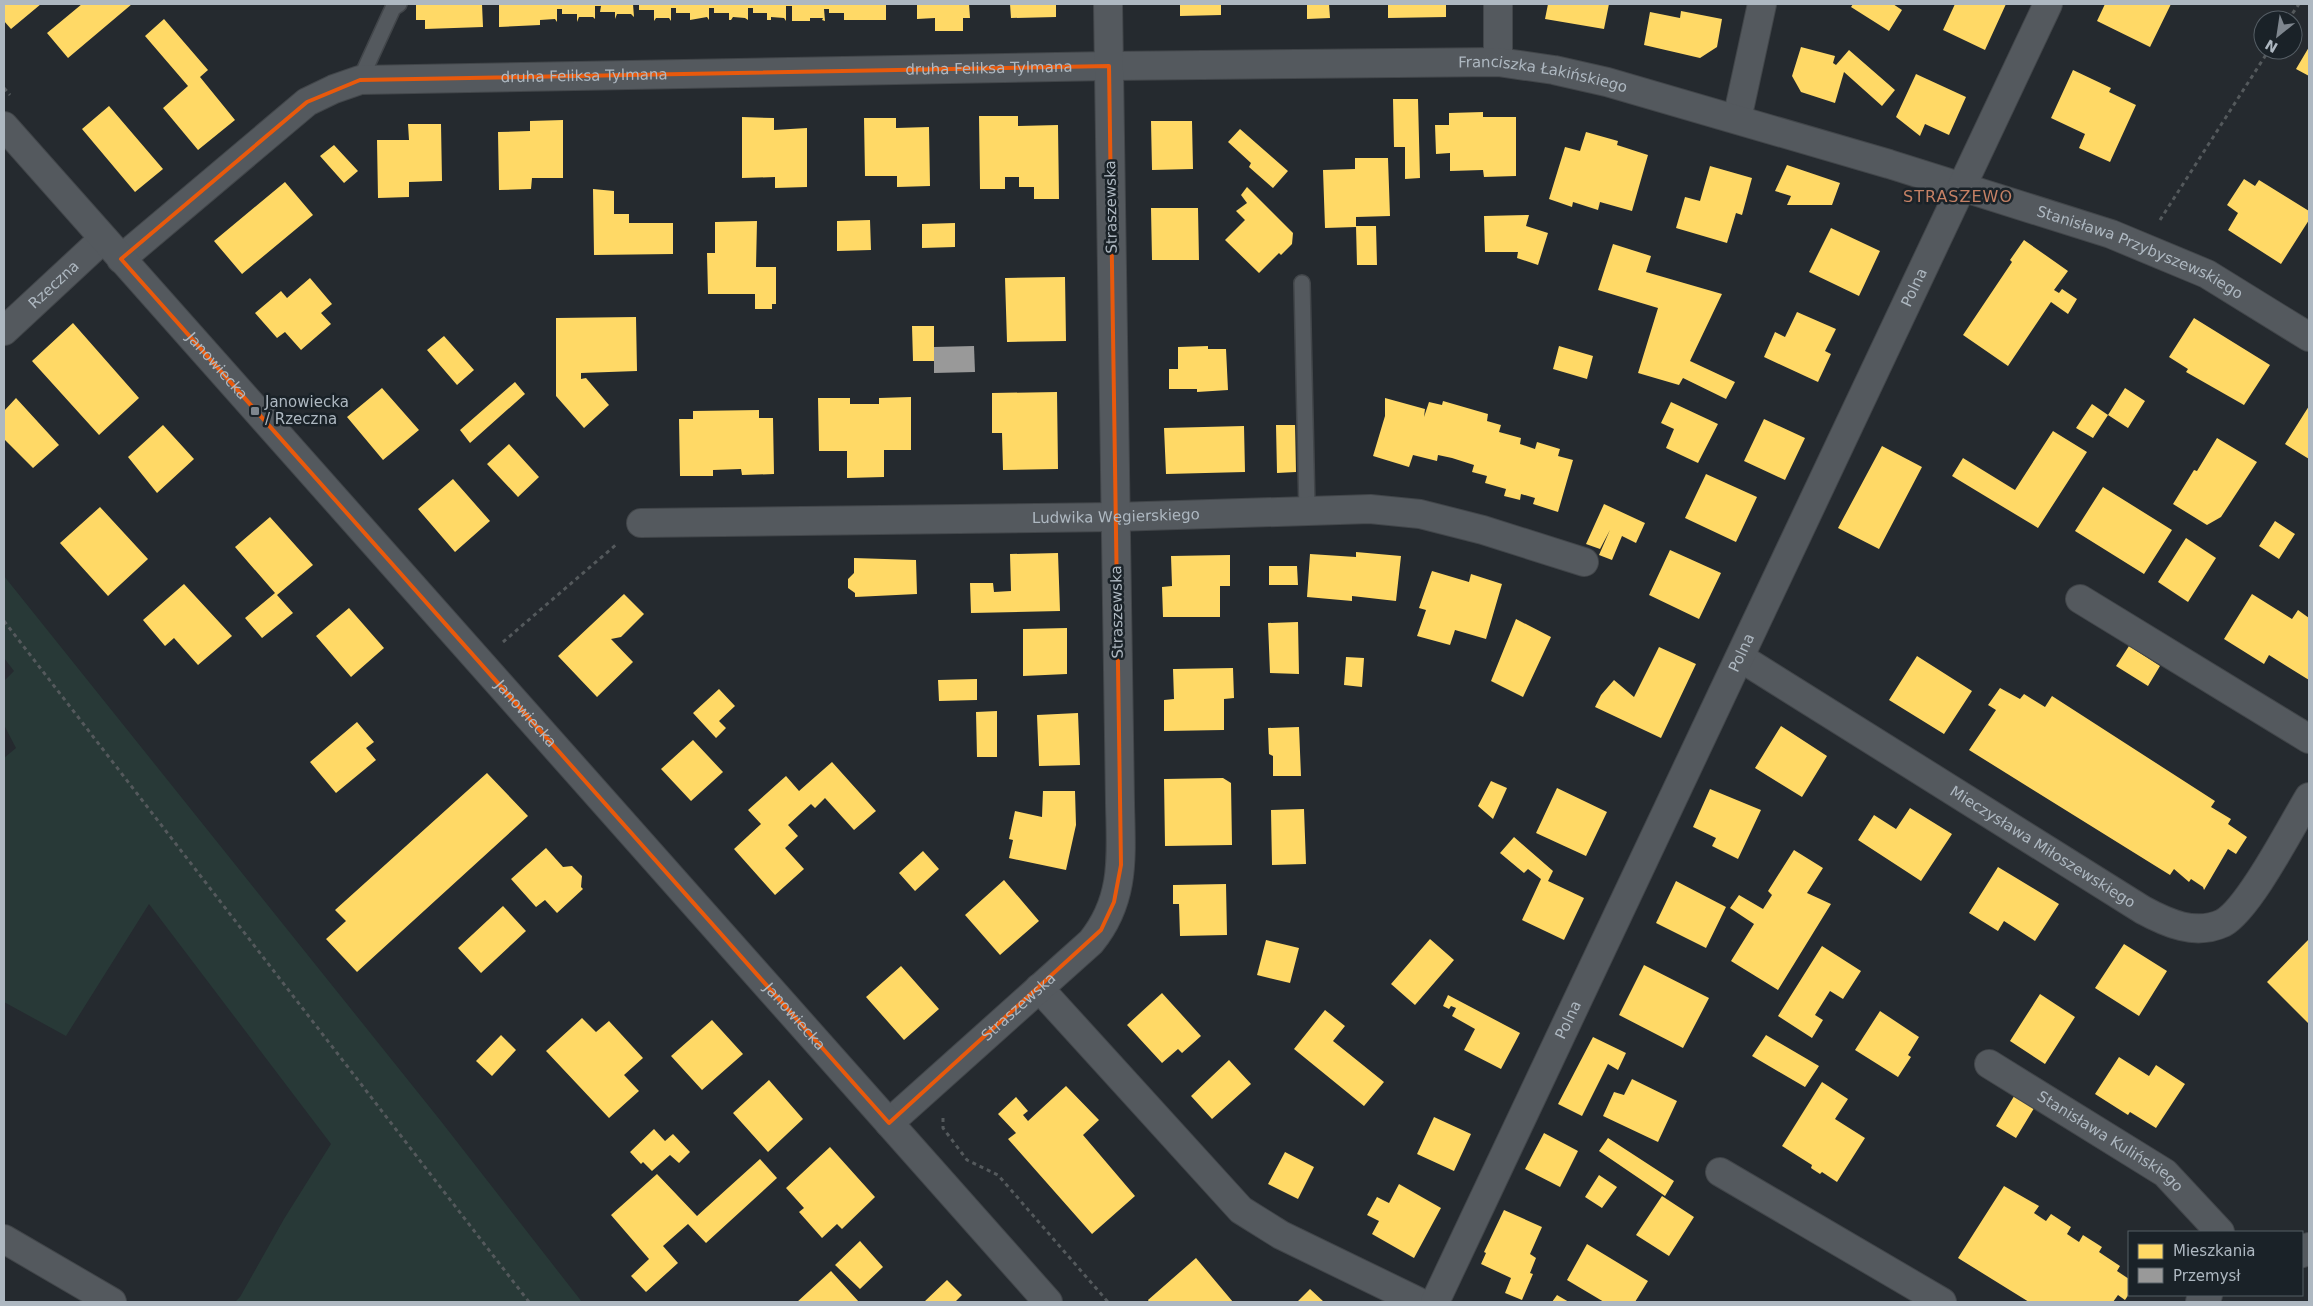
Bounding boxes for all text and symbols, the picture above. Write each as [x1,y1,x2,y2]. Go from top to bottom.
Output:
north arrow [2253,10,2303,60]
text: N [2262,36,2281,56]
street label: Franciszka Łakińskiego [1458,53,1630,96]
street label: druha Feliksa Tylmana [905,58,1073,79]
street label: druha Feliksa Tylmana [500,65,668,86]
street label: Straszewska [1101,160,1121,254]
district label: STRASZEWO [1903,187,2013,206]
street label: Stanisława Przybyszewskiego [2035,202,2246,303]
street label: Rzeczna [25,257,83,313]
street label: Polna [1897,265,1931,310]
street label: Janowiecka [182,328,252,403]
place label: Janowiecka / Rzeczna [264,393,349,428]
marker: Janowiecka / Rzeczna [249,405,261,417]
street label: Ludwika Węgierskiego [1032,505,1200,527]
street label: Straszewska [1107,565,1127,659]
street label: Polna [1725,631,1758,675]
street label: Janowiecka [491,676,560,751]
street label: Mieczysława Miłoszewskiego [1947,782,2139,912]
street label: Straszewska [978,969,1059,1045]
street label: Janowiecka [759,979,829,1054]
street label: Polna [1551,998,1585,1042]
street label: Stanisława Kulińskiego [2034,1087,2187,1196]
legend [2128,1231,2303,1296]
text: Mieszkania [2173,1242,2256,1260]
text: Przemysł [2173,1267,2241,1285]

